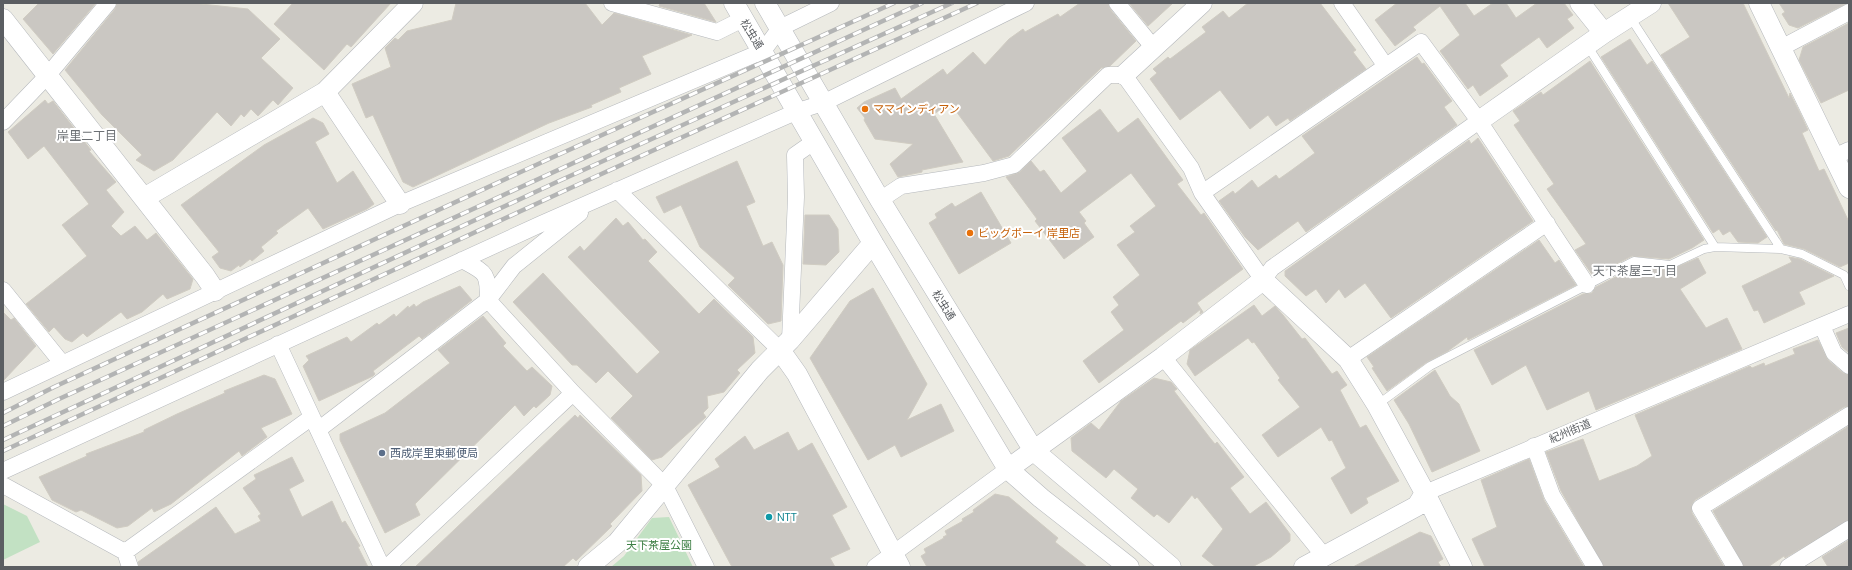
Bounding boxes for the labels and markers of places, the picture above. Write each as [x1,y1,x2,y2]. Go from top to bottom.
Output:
place label: ママインディアン [873,102,960,116]
marker: ママインディアン [860,104,870,114]
place label: ビッグボーイ 岸里店 [978,226,1080,240]
marker: ビッグボーイ 岸里店 [965,228,975,238]
place label: 西成岸里東郵便局 [390,446,478,460]
marker: 西成岸里東郵便局 [377,448,387,458]
place label: NTT [777,510,797,524]
marker: NTT [764,512,774,522]

